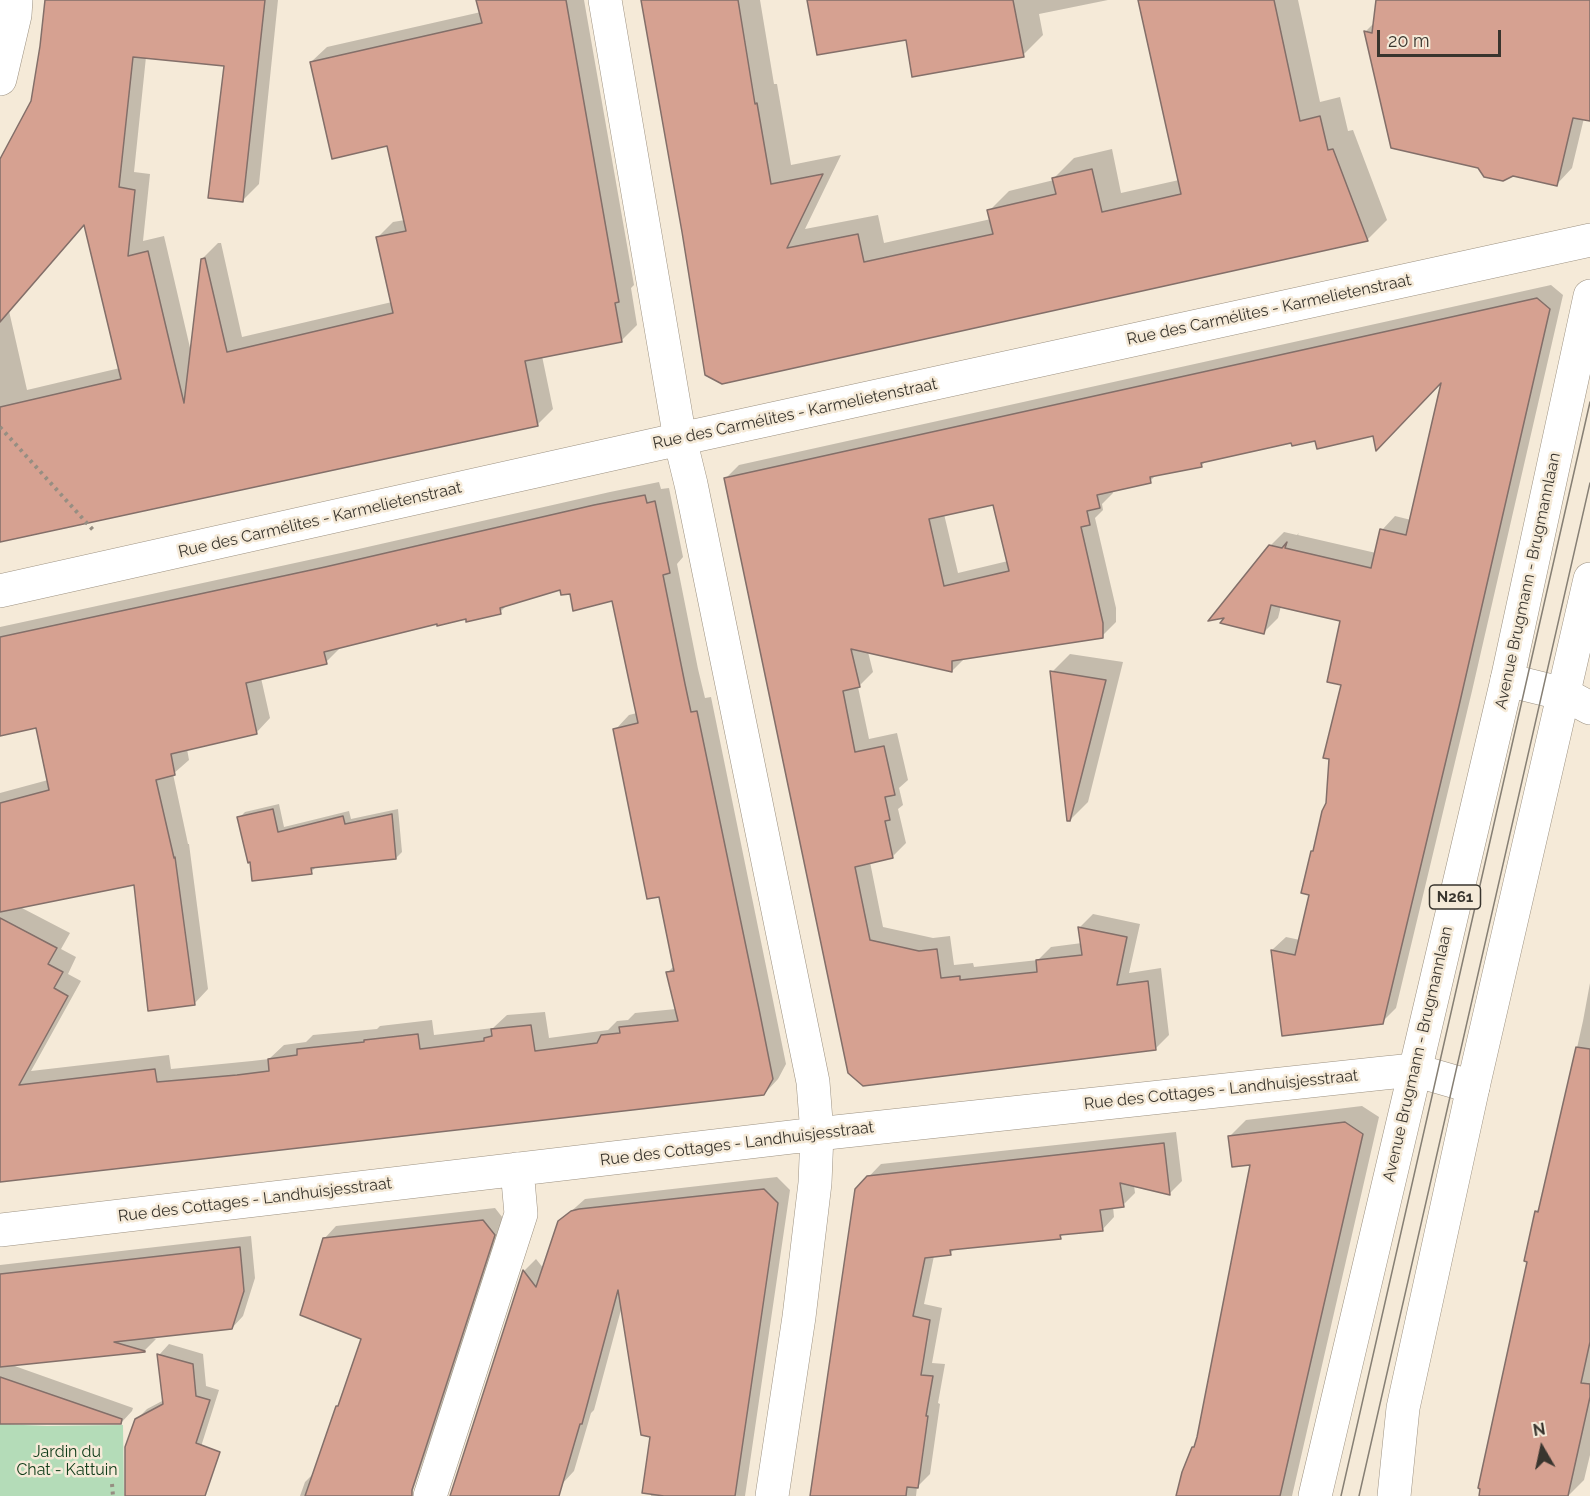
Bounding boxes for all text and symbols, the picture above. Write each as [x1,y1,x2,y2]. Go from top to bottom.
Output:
scale bar [1380,18,1504,56]
text: 20 m [1388,30,1430,51]
street label: Rue des Carmélites - Karmelietenstraat [1125,270,1413,350]
street label: Rue des Carmélites - Karmelietenstraat [651,374,939,454]
street label: Avenue Brugmann - Brugmannlaan [1491,451,1565,711]
street label: Rue des Carmélites - Karmelietenstraat [176,478,464,562]
road number: N261 [1430,885,1480,909]
street label: Avenue Brugmann - Brugmannlaan [1379,924,1457,1184]
street label: Rue des Cottages - Landhuisjesstraat [1083,1066,1359,1114]
street label: Rue des Cottages - Landhuisjesstraat [599,1118,875,1170]
street label: Rue des Cottages - Landhuisjesstraat [117,1174,393,1226]
north arrow [1512,1418,1572,1478]
text: N [1532,1419,1547,1440]
park label: Jardin du Chat - Kattuin [16,1442,118,1480]

